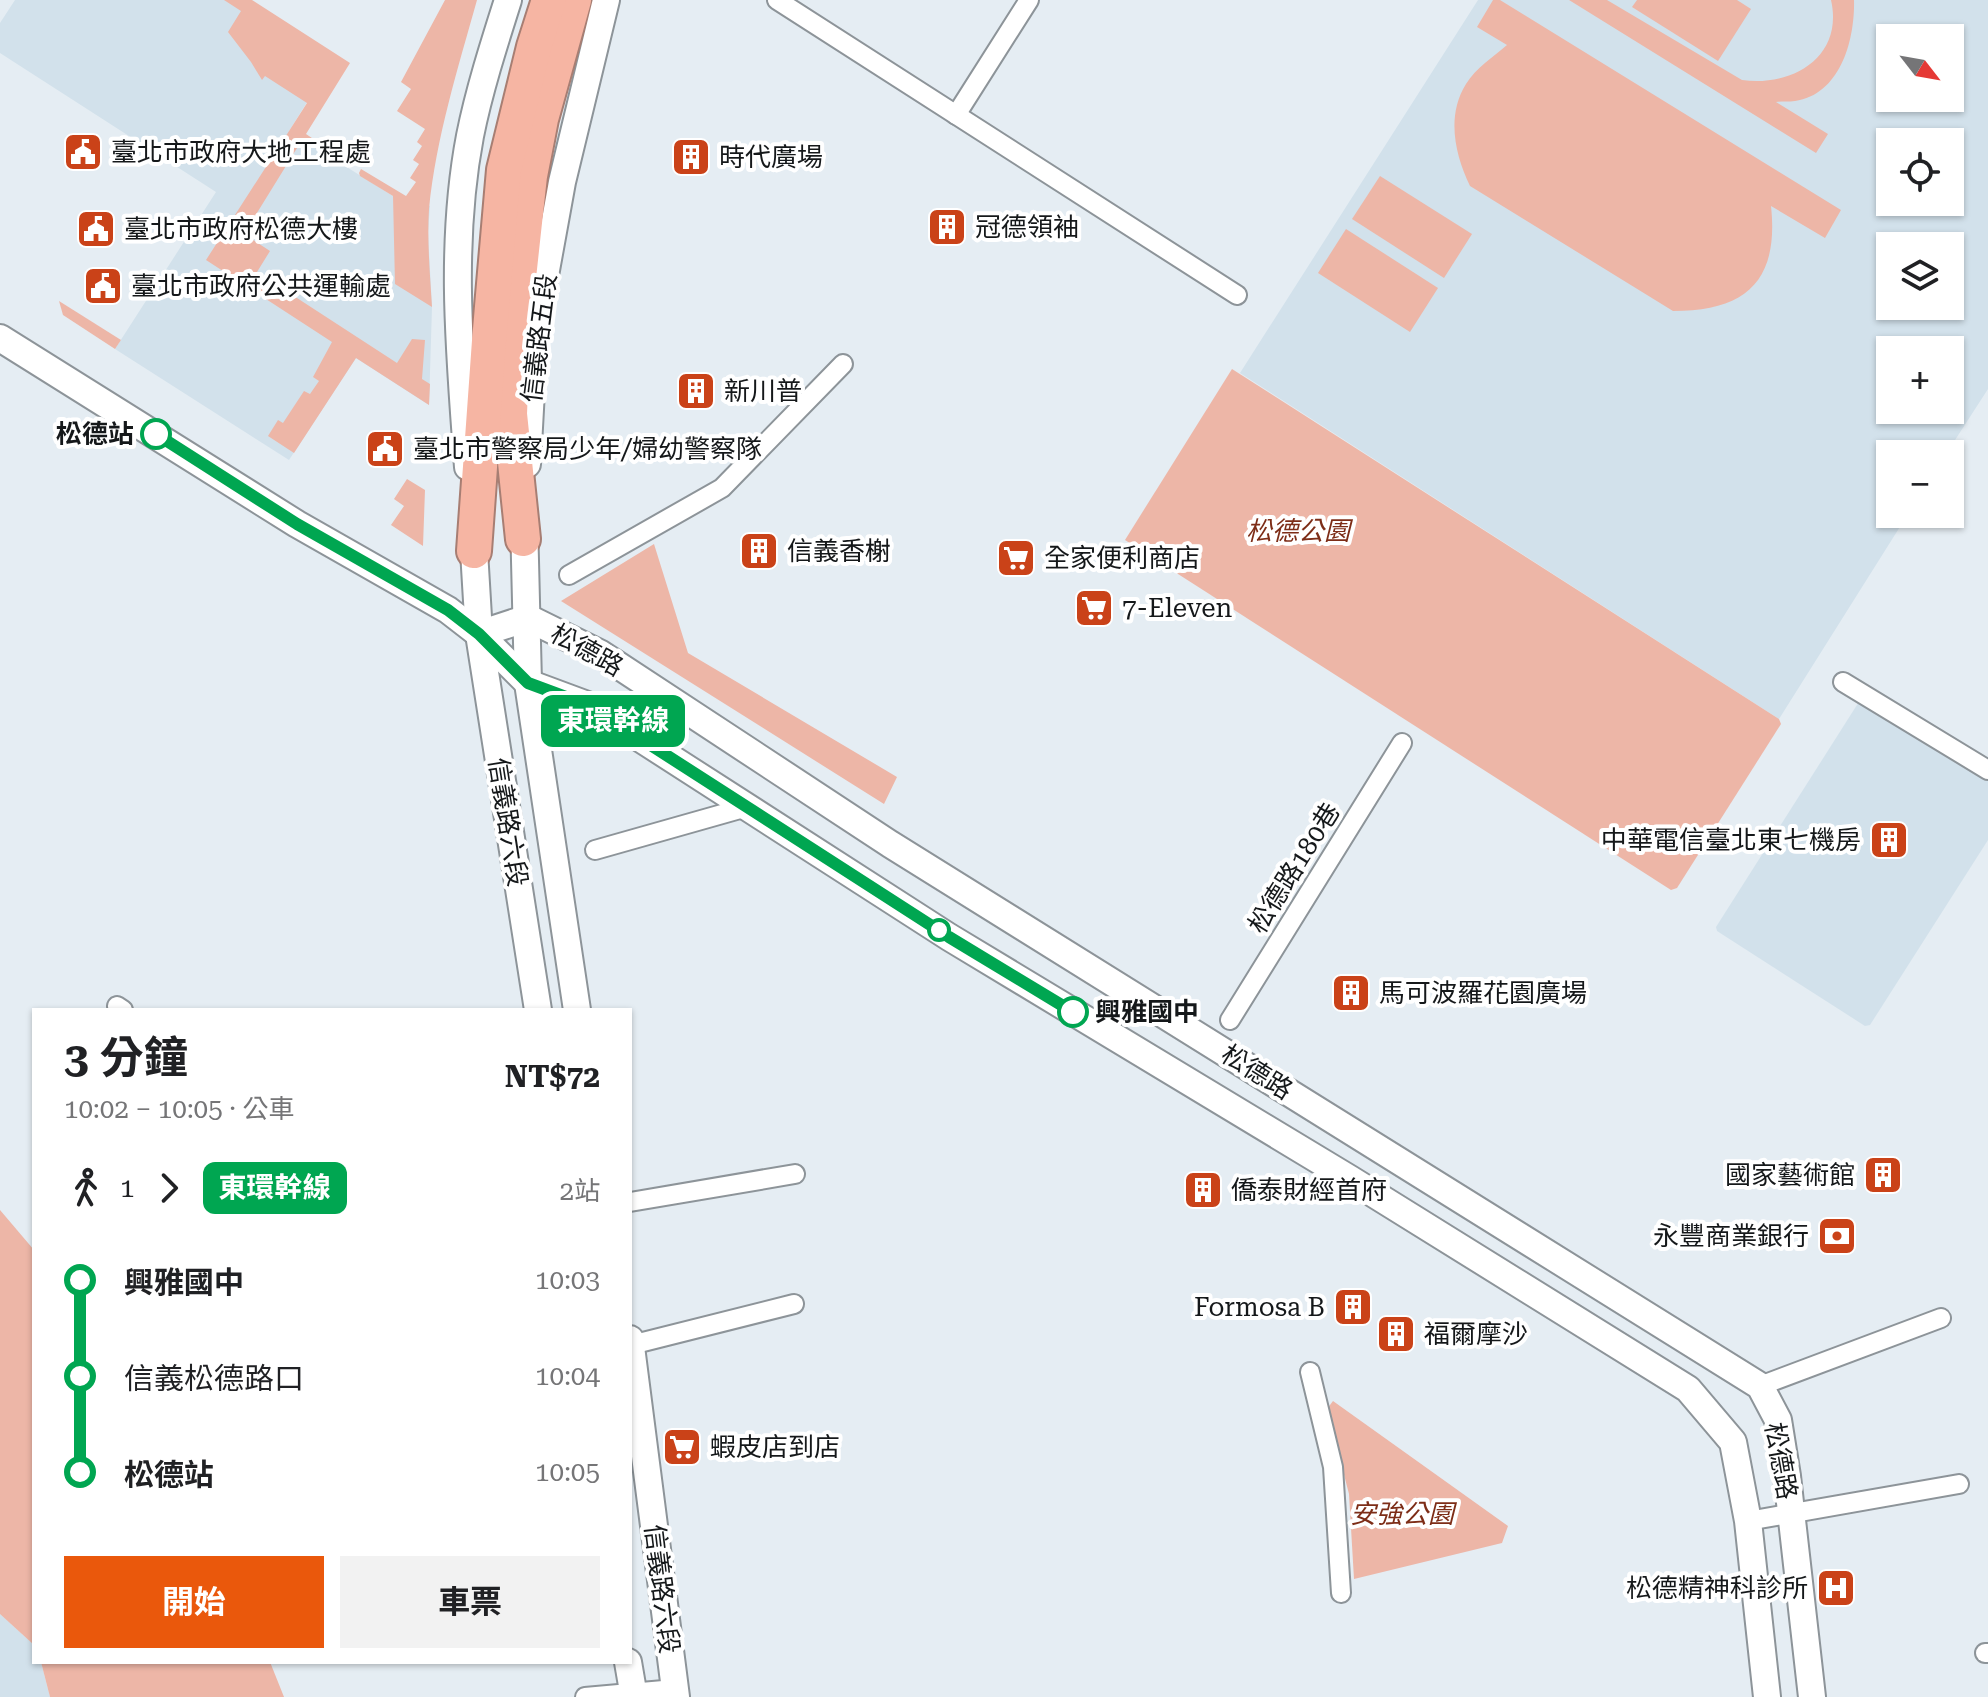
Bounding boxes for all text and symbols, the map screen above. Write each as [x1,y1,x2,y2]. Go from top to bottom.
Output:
north arrow [1876,24,1964,112]
map controls [1876,24,1964,528]
button: locate [1876,128,1964,216]
public building icon: 臺北市政府大地工程處 [62,131,104,173]
building icon: 時代廣場 [670,136,712,178]
place label: 臺北市政府大地工程處 [111,137,371,167]
place label: 時代廣場 [719,142,823,172]
building icon: 冠德領袖 [926,206,968,248]
public building icon: 臺北市政府松德大樓 [75,208,117,250]
place label: 冠德領袖 [975,212,1079,242]
place label: 臺北市政府松德大樓 [124,214,358,244]
button: layers [1876,232,1964,320]
public building icon: 臺北市政府公共運輸處 [82,265,124,307]
place label: 臺北市政府公共運輸處 [131,271,391,301]
street label: 信義路五段 [516,272,562,404]
button: + [1876,336,1964,424]
building icon: 新川普 [675,370,717,412]
place label: 新川普 [724,376,802,406]
place label: 松德站 [56,419,134,449]
marker: 松德站 [141,419,171,449]
public building icon: 臺北市警察局少年/婦幼警察隊 [364,428,406,470]
place label: 臺北市警察局少年/婦幼警察隊 [413,434,762,464]
button: − [1876,440,1964,528]
park label: 松德公園 [1246,516,1354,546]
building icon: 信義香榭 [738,530,780,572]
place label: 信義香榭 [787,536,891,566]
supermarket icon: 全家便利商店 [995,537,1037,579]
place label: 全家便利商店 [1044,543,1200,573]
supermarket icon: 7-Eleven [1073,587,1115,629]
place label: 7-Eleven [1122,593,1233,623]
street label: 松德路 [546,618,628,682]
line badge: 東環幹線 [557,695,669,747]
text: 東環幹線 [557,704,669,737]
street label: 信義路六段 [483,755,533,889]
street label: 松德路180巷 [1242,797,1346,939]
building icon: 中華電信臺北東七機房 [1868,819,1910,861]
place label: 中華電信臺北東七機房 [1601,825,1861,855]
unlabelled marker [928,919,950,941]
building icon: 馬可波羅花園廣場 [1330,972,1372,1014]
place label: 馬可波羅花園廣場 [1379,978,1587,1008]
marker: 興雅國中 [1058,997,1088,1027]
place label: 興雅國中 [1095,997,1199,1027]
text: 3 分鐘 [64,1032,188,1084]
street label: 松德路 [1216,1039,1298,1105]
text: NT$72 [505,1059,600,1094]
text: 10:02 – 10:05 · 公車 [64,1094,294,1124]
building icon: 國家藝術館 [1862,1154,1904,1196]
place label: 國家藝術館 [1725,1160,1855,1190]
icon: walk [64,1166,108,1210]
icon: forward [147,1166,191,1210]
building icon: 僑泰財經首府 [1182,1169,1224,1211]
text: 東環幹線 [219,1171,331,1204]
text: 1 [120,1173,135,1203]
place label: 僑泰財經首府 [1231,1175,1387,1205]
text: 2站 [559,1176,600,1206]
bank icon: 永豐商業銀行 [1816,1215,1858,1257]
place label: 永豐商業銀行 [1653,1221,1809,1251]
text: 興雅國中 [124,1265,244,1300]
text: 10:03 [535,1265,600,1295]
building icon: Formosa B [1332,1286,1374,1328]
place label: Formosa B [1194,1292,1325,1322]
building icon: 福爾摩沙 [1375,1313,1417,1355]
place label: 福爾摩沙 [1424,1319,1528,1349]
text: 信義松德路口 [124,1361,304,1396]
text: 10:04 [535,1361,600,1391]
street label: 松德路 [1759,1420,1803,1502]
supermarket icon: 蝦皮店到店 [661,1426,703,1468]
place label: 蝦皮店到店 [710,1432,840,1462]
text: 松德站 [124,1457,214,1492]
text: 10:05 [535,1457,600,1487]
park label: 安強公園 [1350,1499,1458,1529]
street label: 信義路六段 [639,1523,685,1655]
button: 開始 [64,1556,324,1648]
button: 車票 [340,1556,600,1648]
hospital icon: 松德精神科診所 [1815,1567,1857,1609]
place label: 松德精神科診所 [1626,1573,1808,1603]

